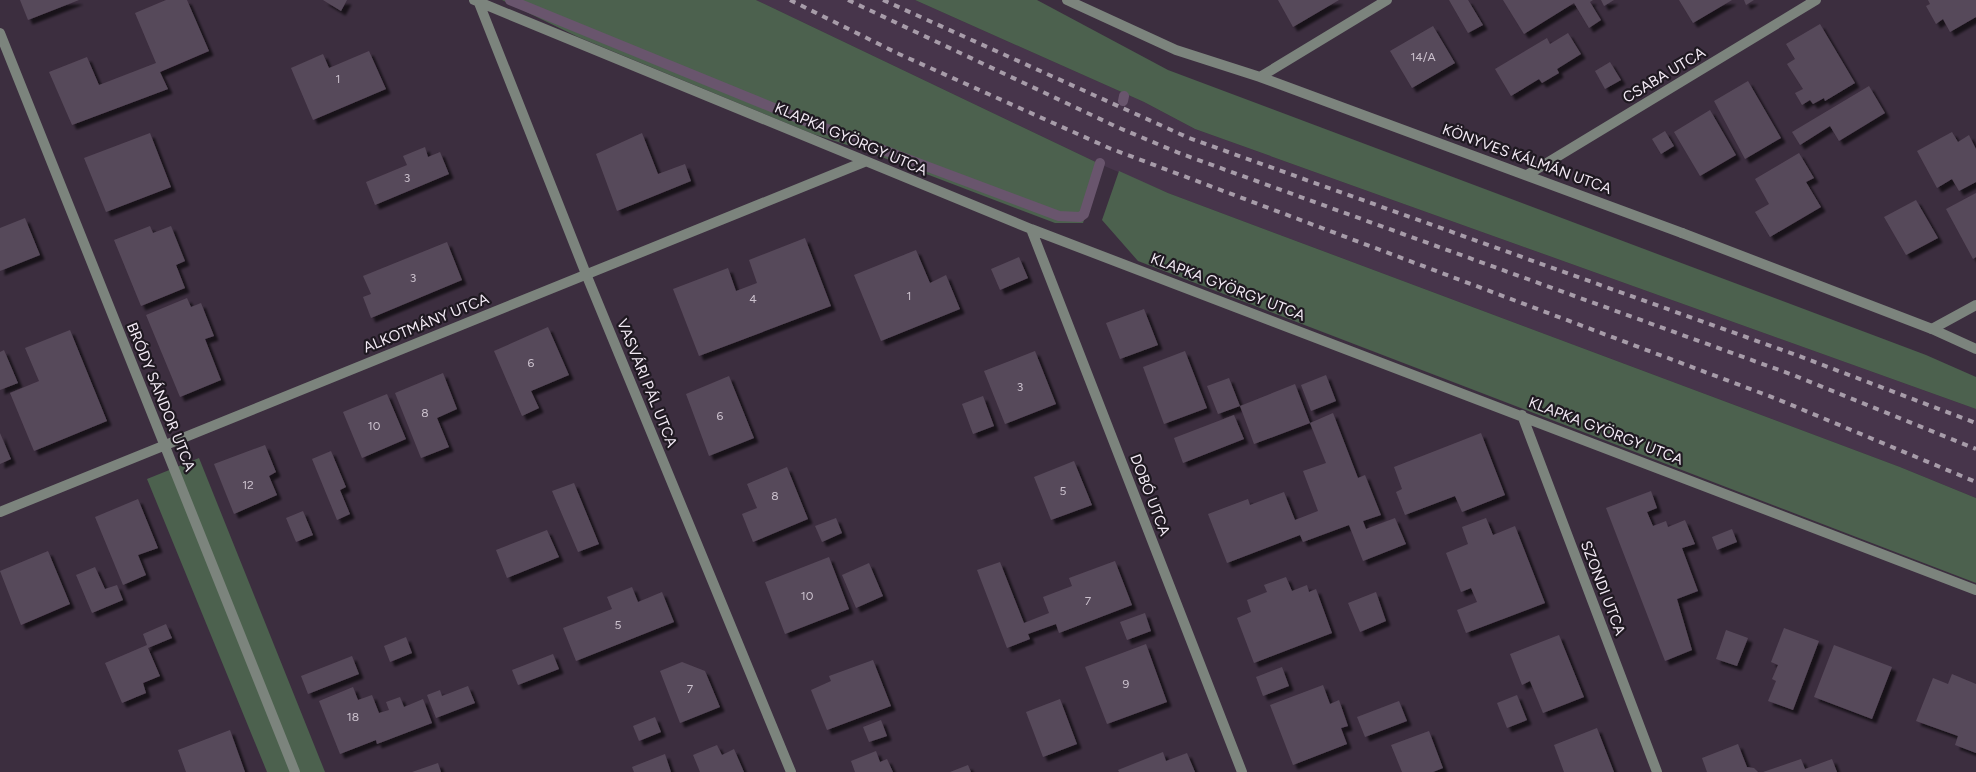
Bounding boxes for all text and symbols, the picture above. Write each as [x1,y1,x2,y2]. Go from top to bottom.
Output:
street label: CSABA UTCA [1620,43,1708,107]
house number: 14/A [1410,50,1436,64]
house number: 1 [336,72,340,86]
street label: KLAPKA GYÖRGY UTCA [772,99,930,179]
street label: KÖNYVES KÁLMÁN UTCA [1440,120,1614,198]
house number: 3 [404,171,410,185]
street label: KLAPKA GYÖRGY UTCA [1148,249,1308,325]
house number: 3 [410,271,416,285]
house number: 1 [907,289,911,303]
street label: ALKOTMÁNY UTCA [361,290,491,356]
house number: 4 [749,292,757,306]
street label: VASVÁRI PÁL UTCA [613,316,681,450]
street label: BRÓDY SÁNDOR UTCA [123,320,199,474]
house number: 6 [528,356,535,370]
house number: 3 [1017,380,1023,394]
street label: KLAPKA GYÖRGY UTCA [1526,393,1686,469]
house number: 8 [421,406,429,420]
house number: 6 [717,409,724,423]
house number: 10 [368,419,381,433]
street label: DOBÓ UTCA [1126,452,1174,538]
house number: 12 [242,478,254,492]
house number: 5 [1060,484,1067,498]
house number: 8 [771,489,779,503]
street label: SZONDI UTCA [1577,538,1629,638]
house number: 10 [801,589,814,603]
house number: 7 [1085,594,1092,608]
house number: 5 [615,618,622,632]
house number: 9 [1123,677,1130,691]
house number: 7 [687,682,694,696]
house number: 18 [347,710,359,724]

